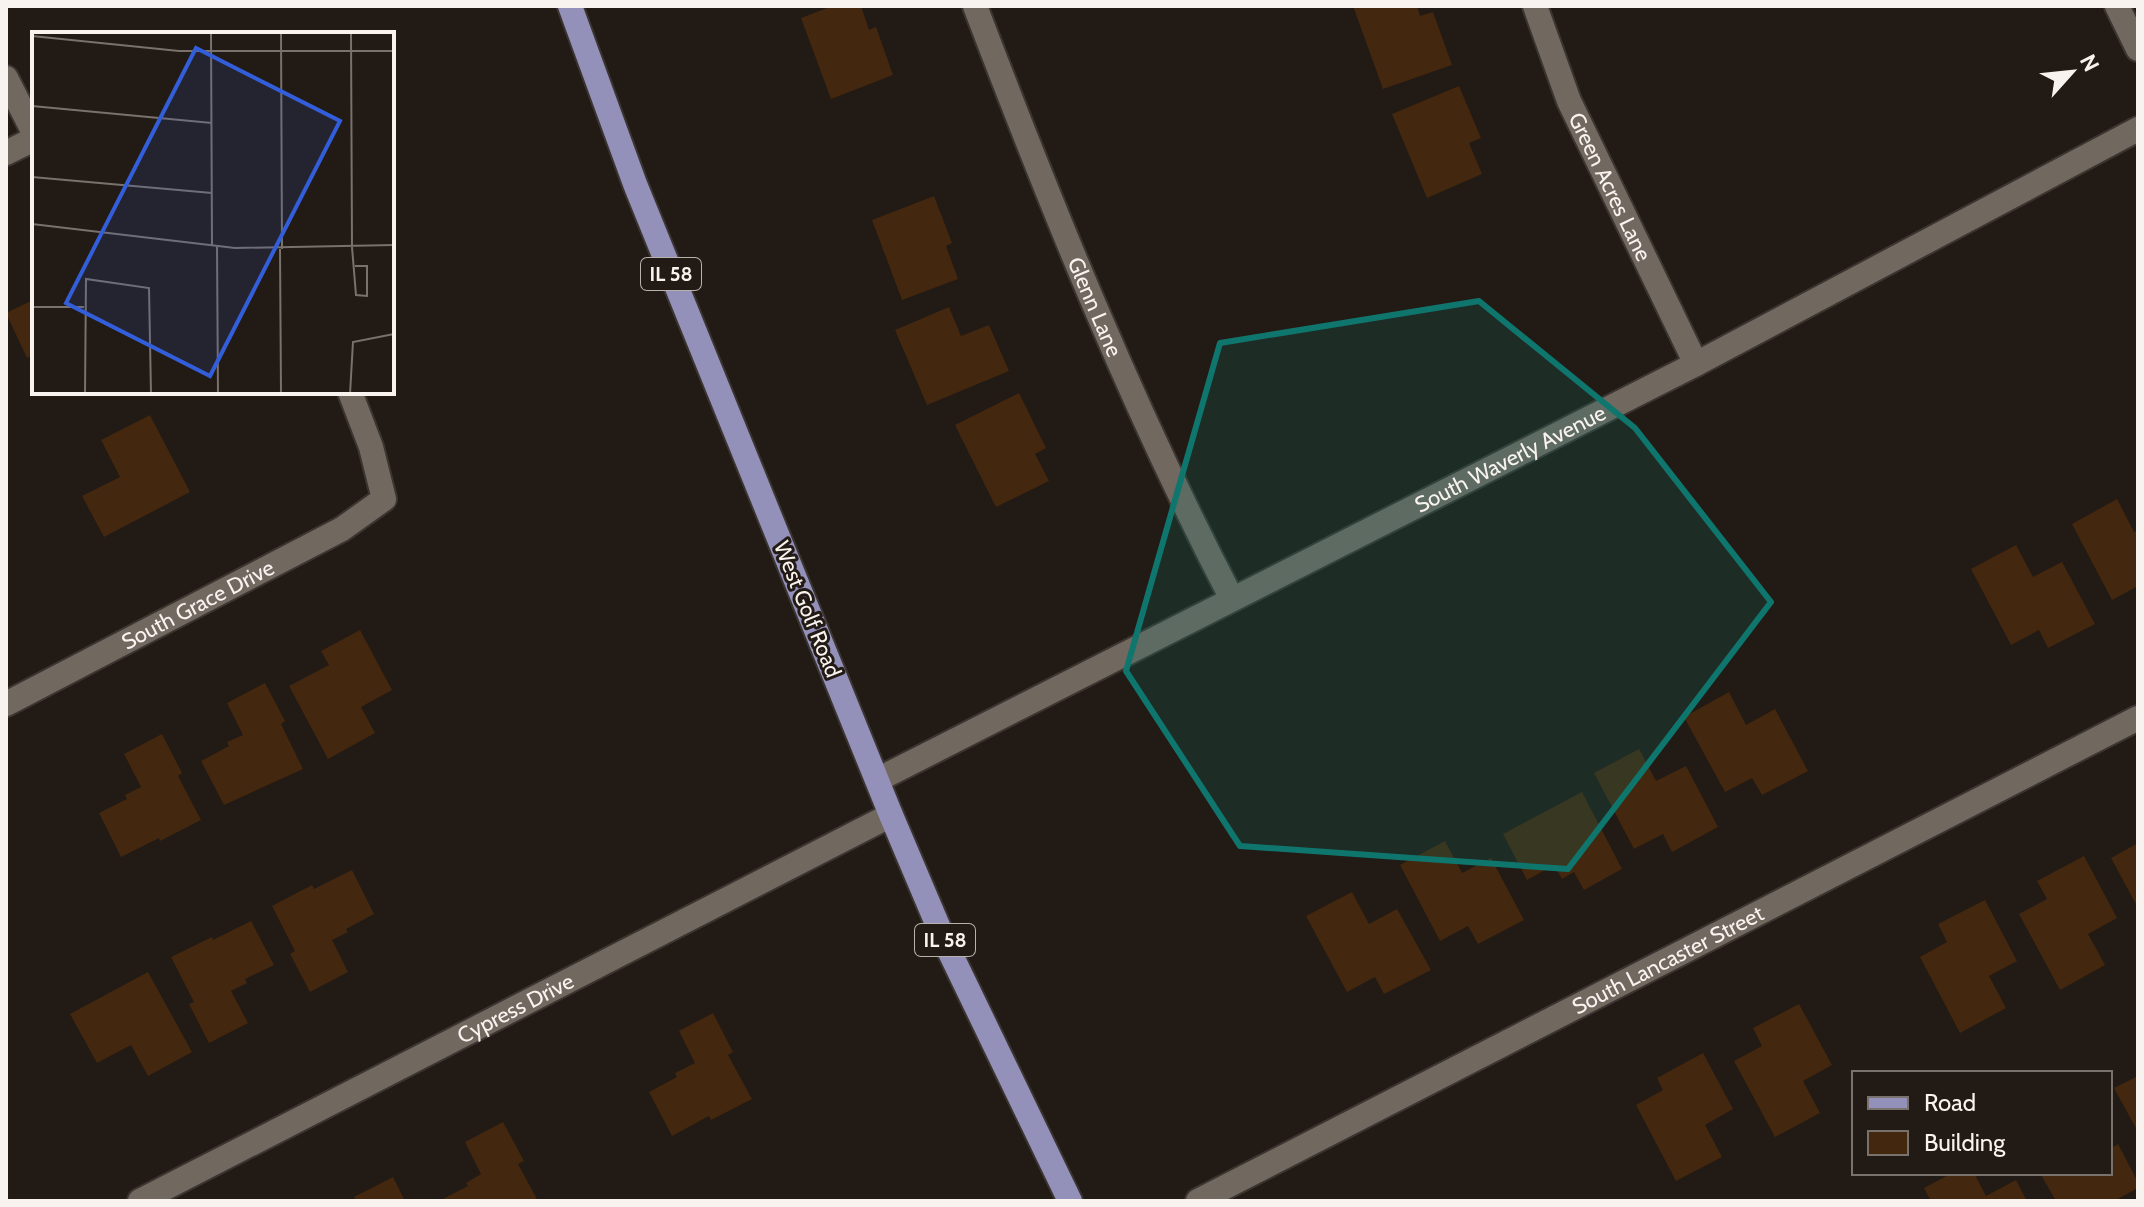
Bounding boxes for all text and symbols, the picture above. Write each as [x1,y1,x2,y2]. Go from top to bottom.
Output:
inset map [32,32,394,394]
north arrow [2032,32,2112,112]
text: N [2074,50,2105,76]
street label: Green Acres Lane [1563,108,1657,265]
street label: Glenn Lane [1062,253,1128,361]
road number: IL 58 [641,258,701,290]
street label: South Waverly Avenue [1410,399,1610,519]
street label: West Golf Road [768,537,847,681]
street label: South Grace Drive [117,554,279,656]
street label: South Lancaster Street [1568,900,1769,1020]
road number: IL 58 [915,924,975,956]
street label: Cypress Drive [453,967,578,1050]
legend [1852,1071,2112,1175]
text: Road [1924,1088,1976,1117]
text: Building [1924,1128,2006,1157]

